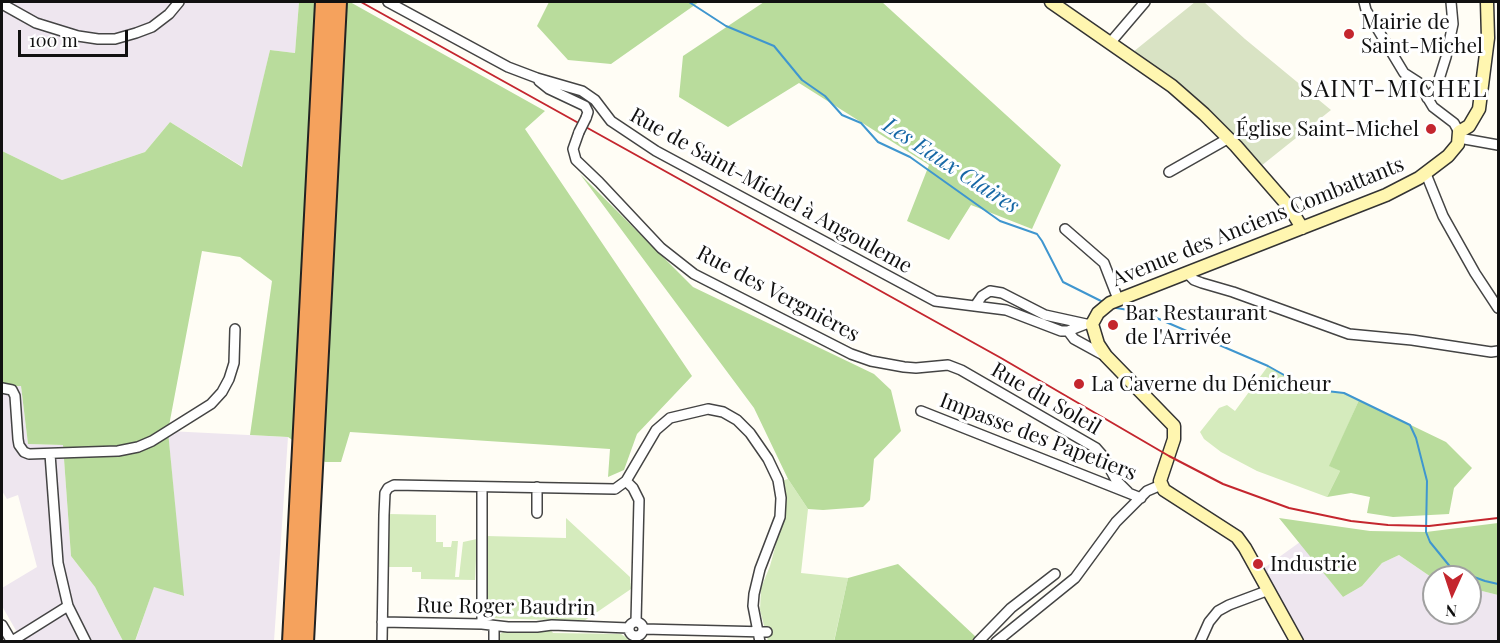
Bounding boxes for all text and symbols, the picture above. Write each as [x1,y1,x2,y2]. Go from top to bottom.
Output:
place label: Mairie de Saint-Michel [1361,9,1483,59]
scale bar [21,18,130,56]
marker: Mairie de Saint-Michel [1342,27,1356,41]
text: 100 m [29,28,78,52]
district label: SAINT-MICHEL [1300,76,1488,104]
street label: Rue de Saint-Michel à Angouleme [626,103,916,279]
water label: Les Eaux Claires [878,112,1024,220]
place label: Église Saint-Michel [1236,116,1419,142]
marker: Église Saint-Michel [1424,122,1438,136]
street label: Avenue des Anciens Combattants [1108,152,1408,292]
street label: Rue des Vergnières [692,241,864,347]
place label: Bar Restaurant de l'Arrivée [1125,300,1267,350]
marker: Bar Restaurant de l'Arrivée [1106,318,1120,332]
street label: Rue du Soleil [987,357,1105,441]
place label: La Caverne du Dénicheur [1091,371,1331,397]
marker: La Caverne du Dénicheur [1072,377,1086,391]
street label: Impasse des Papetiers [936,388,1140,486]
place label: Industrie [1270,551,1357,577]
marker: Industrie [1251,557,1265,571]
north arrow [1422,565,1482,625]
street label: Rue Roger Baudrin [416,593,596,621]
text: N [1445,601,1457,622]

